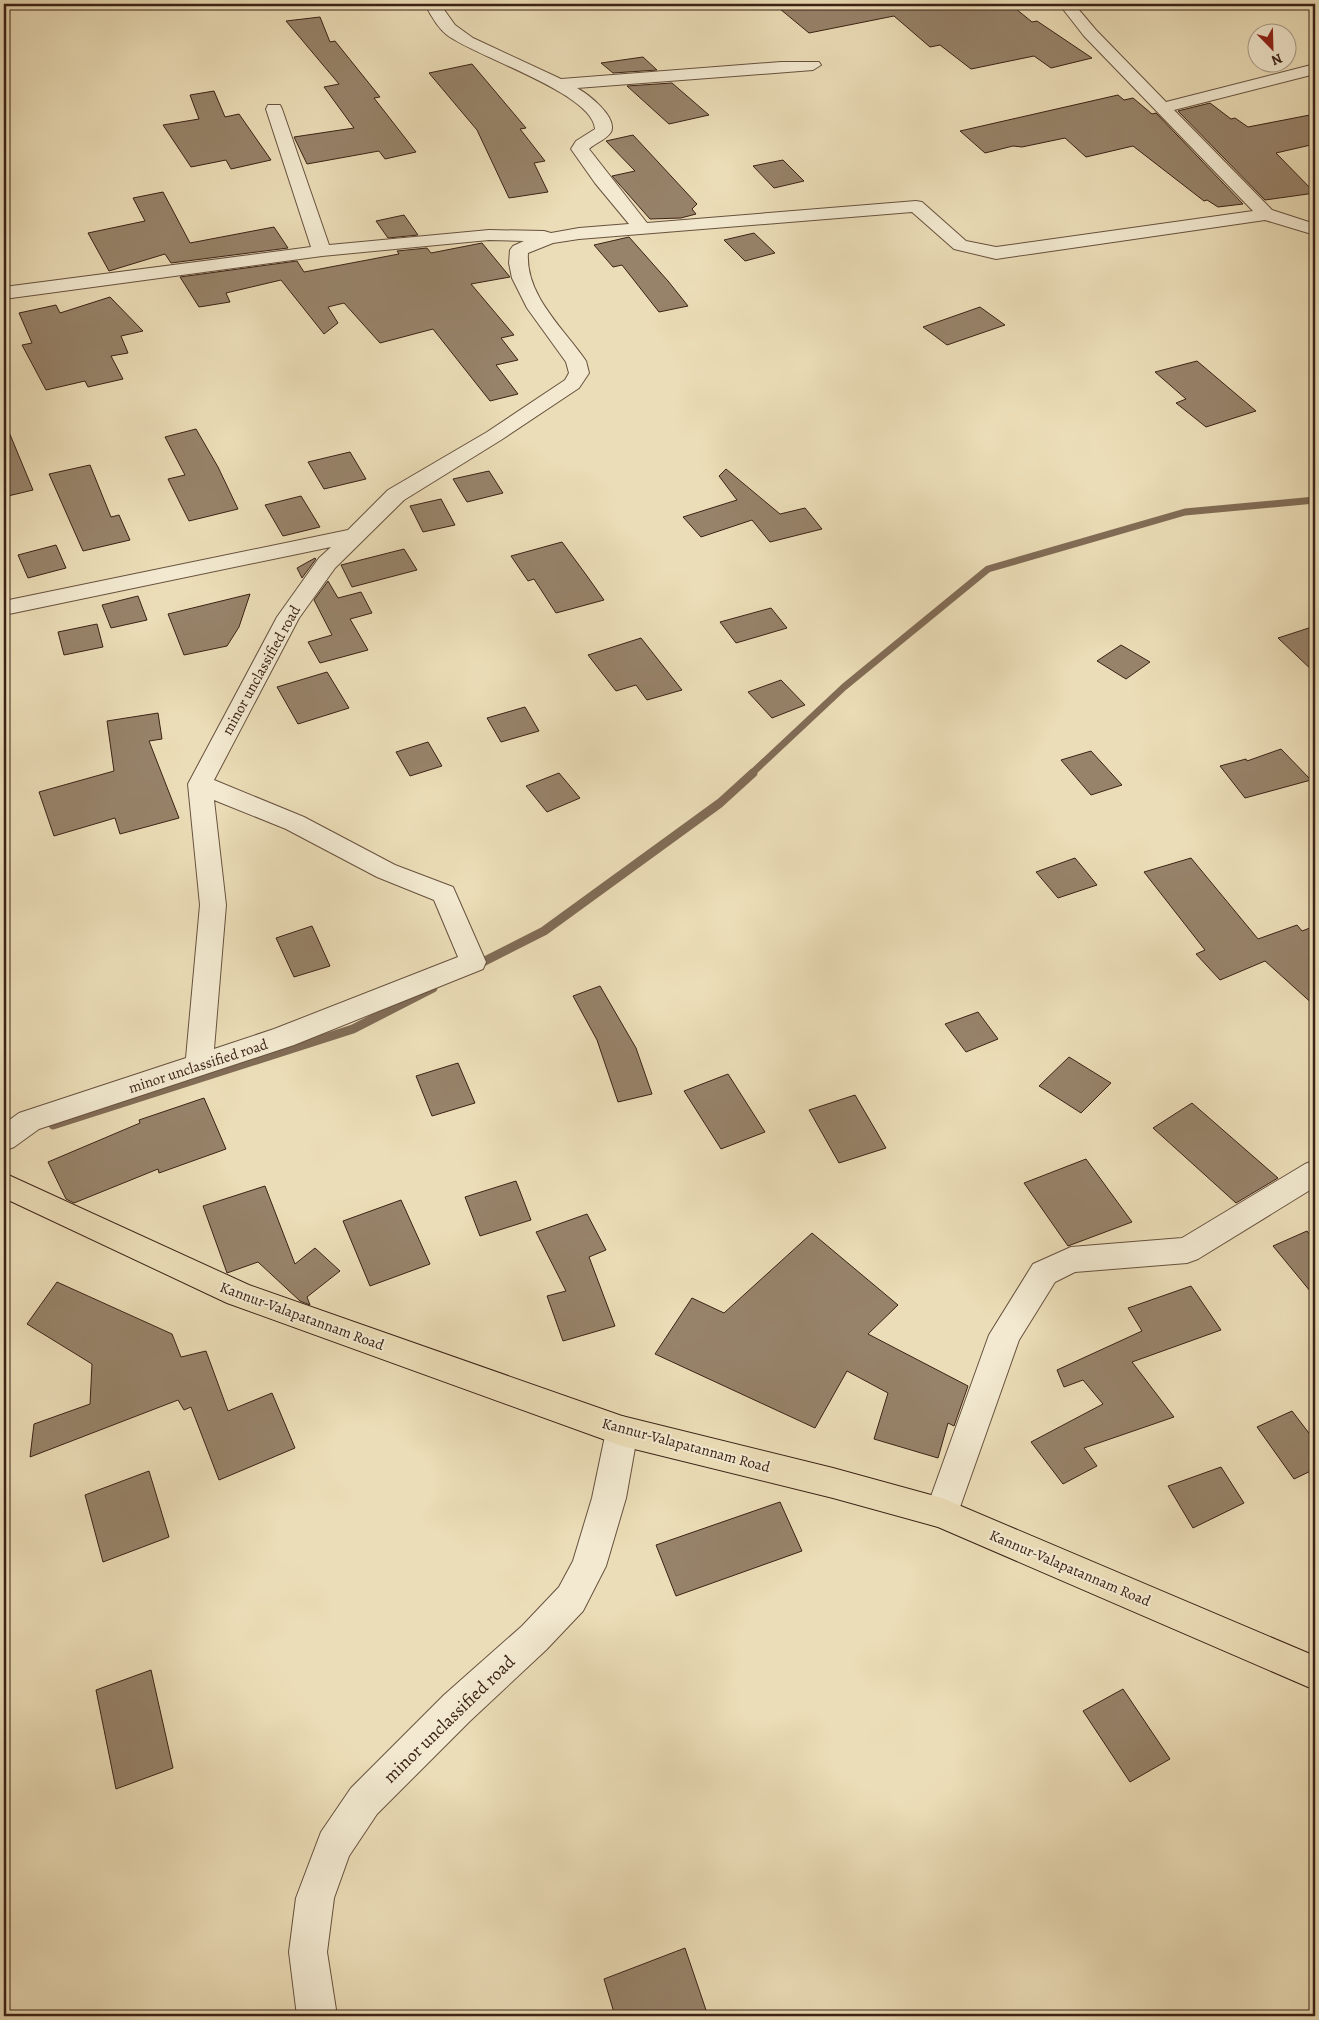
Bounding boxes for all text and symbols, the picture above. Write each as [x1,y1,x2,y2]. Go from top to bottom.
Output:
north arrow [1246,22,1296,72]
text: N [1268,49,1285,70]
street label: minor unclassified road [217,601,305,738]
street label: minor unclassified road [126,1034,271,1098]
street label: Kannur-Valapatannam Road [217,1277,388,1355]
street label: Kannur-Valapatannam Road [600,1413,773,1477]
street label: Kannur-Valapatannam Road [986,1525,1155,1611]
street label: minor unclassified road [378,1650,520,1788]

